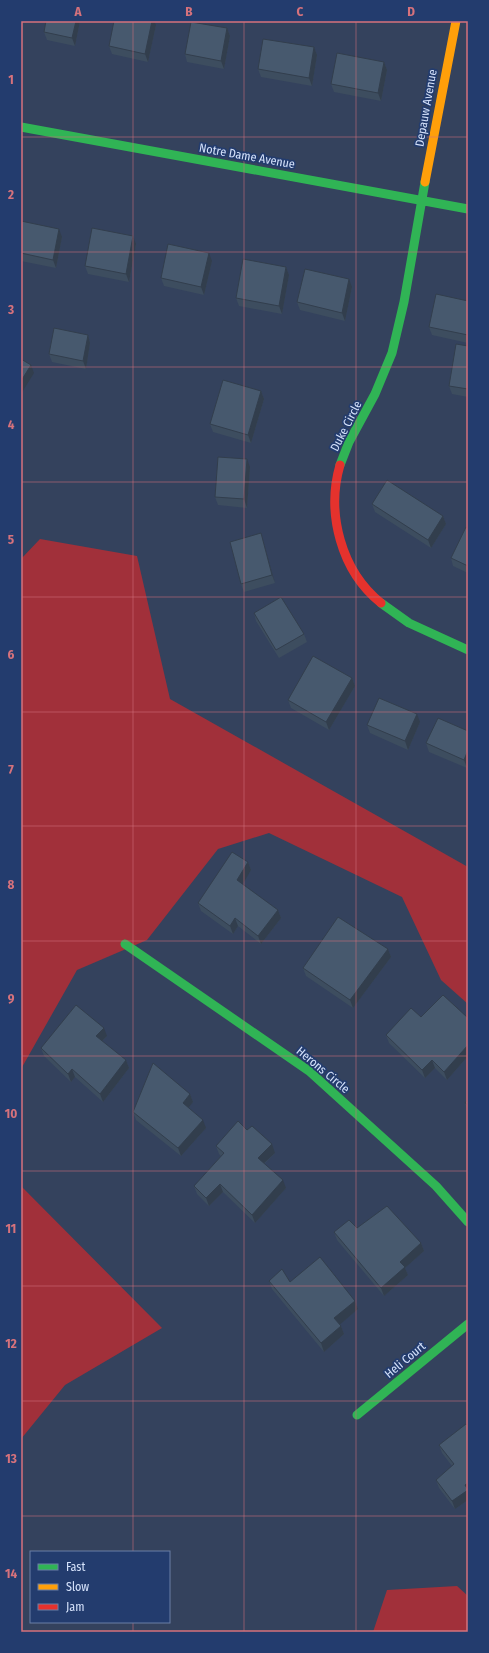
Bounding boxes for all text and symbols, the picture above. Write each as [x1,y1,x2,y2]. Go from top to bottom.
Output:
text: A [73,4,82,19]
text: B [185,4,193,19]
text: C [297,4,304,19]
text: D [407,4,415,19]
street label: Depauw Avenue [412,68,440,148]
text: 1 [8,72,14,87]
street label: Notre Dame Avenue [198,141,296,171]
text: 2 [7,187,14,202]
text: 3 [7,302,14,317]
street label: Duke Circle [327,398,365,454]
text: 4 [8,417,15,432]
text: 5 [8,532,14,547]
text: 6 [8,647,15,662]
text: 7 [8,762,14,777]
text: 8 [8,877,15,892]
text: 9 [8,991,15,1006]
street label: Herons Circle [294,1044,352,1096]
text: 10 [5,1106,17,1121]
text: 11 [6,1221,16,1236]
text: 12 [5,1336,17,1351]
street label: Heli Court [382,1339,428,1381]
text: 13 [5,1451,17,1466]
legend [30,1551,170,1623]
text: Fast [66,1560,85,1574]
text: 14 [5,1566,17,1581]
text: Slow [66,1580,89,1594]
text: Jam [66,1600,84,1614]

